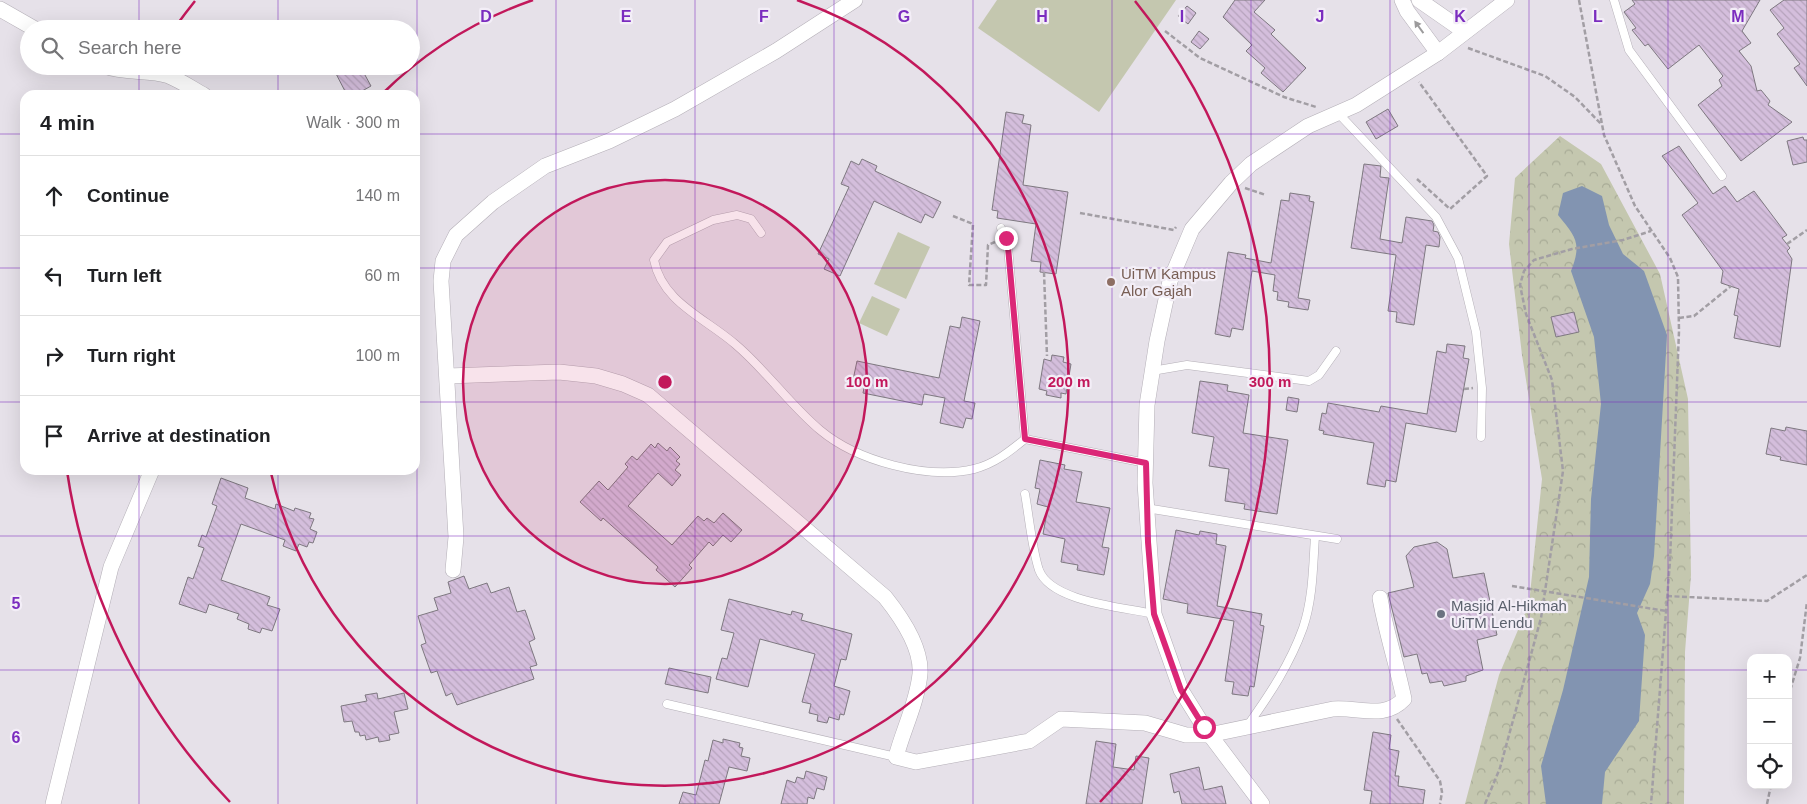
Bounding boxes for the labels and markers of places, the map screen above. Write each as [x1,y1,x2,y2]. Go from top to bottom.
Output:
place label: UiTM Kampus Alor Gajah [1121,265,1216,299]
marker: UiTM Kampus Alor Gajah [1105,276,1117,288]
centre of rings [656,373,674,391]
place label: Masjid Al-Hikmah UiTM Lendu [1451,597,1567,631]
marker: Masjid Al-Hikmah UiTM Lendu [1435,608,1447,620]

